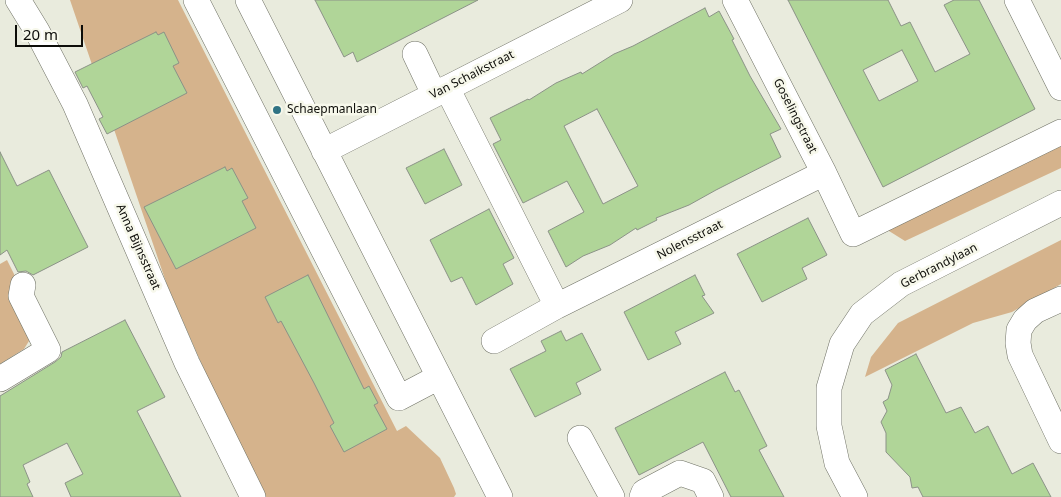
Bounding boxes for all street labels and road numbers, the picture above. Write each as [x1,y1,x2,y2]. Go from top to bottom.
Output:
street label: Van Schaikstraat [427,48,517,102]
street label: Goselingstraat [770,76,820,156]
street label: Anna Bijnsstraat [113,202,163,292]
street label: Nolensstraat [655,217,725,263]
street label: Gerbrandylaan [898,240,980,292]

